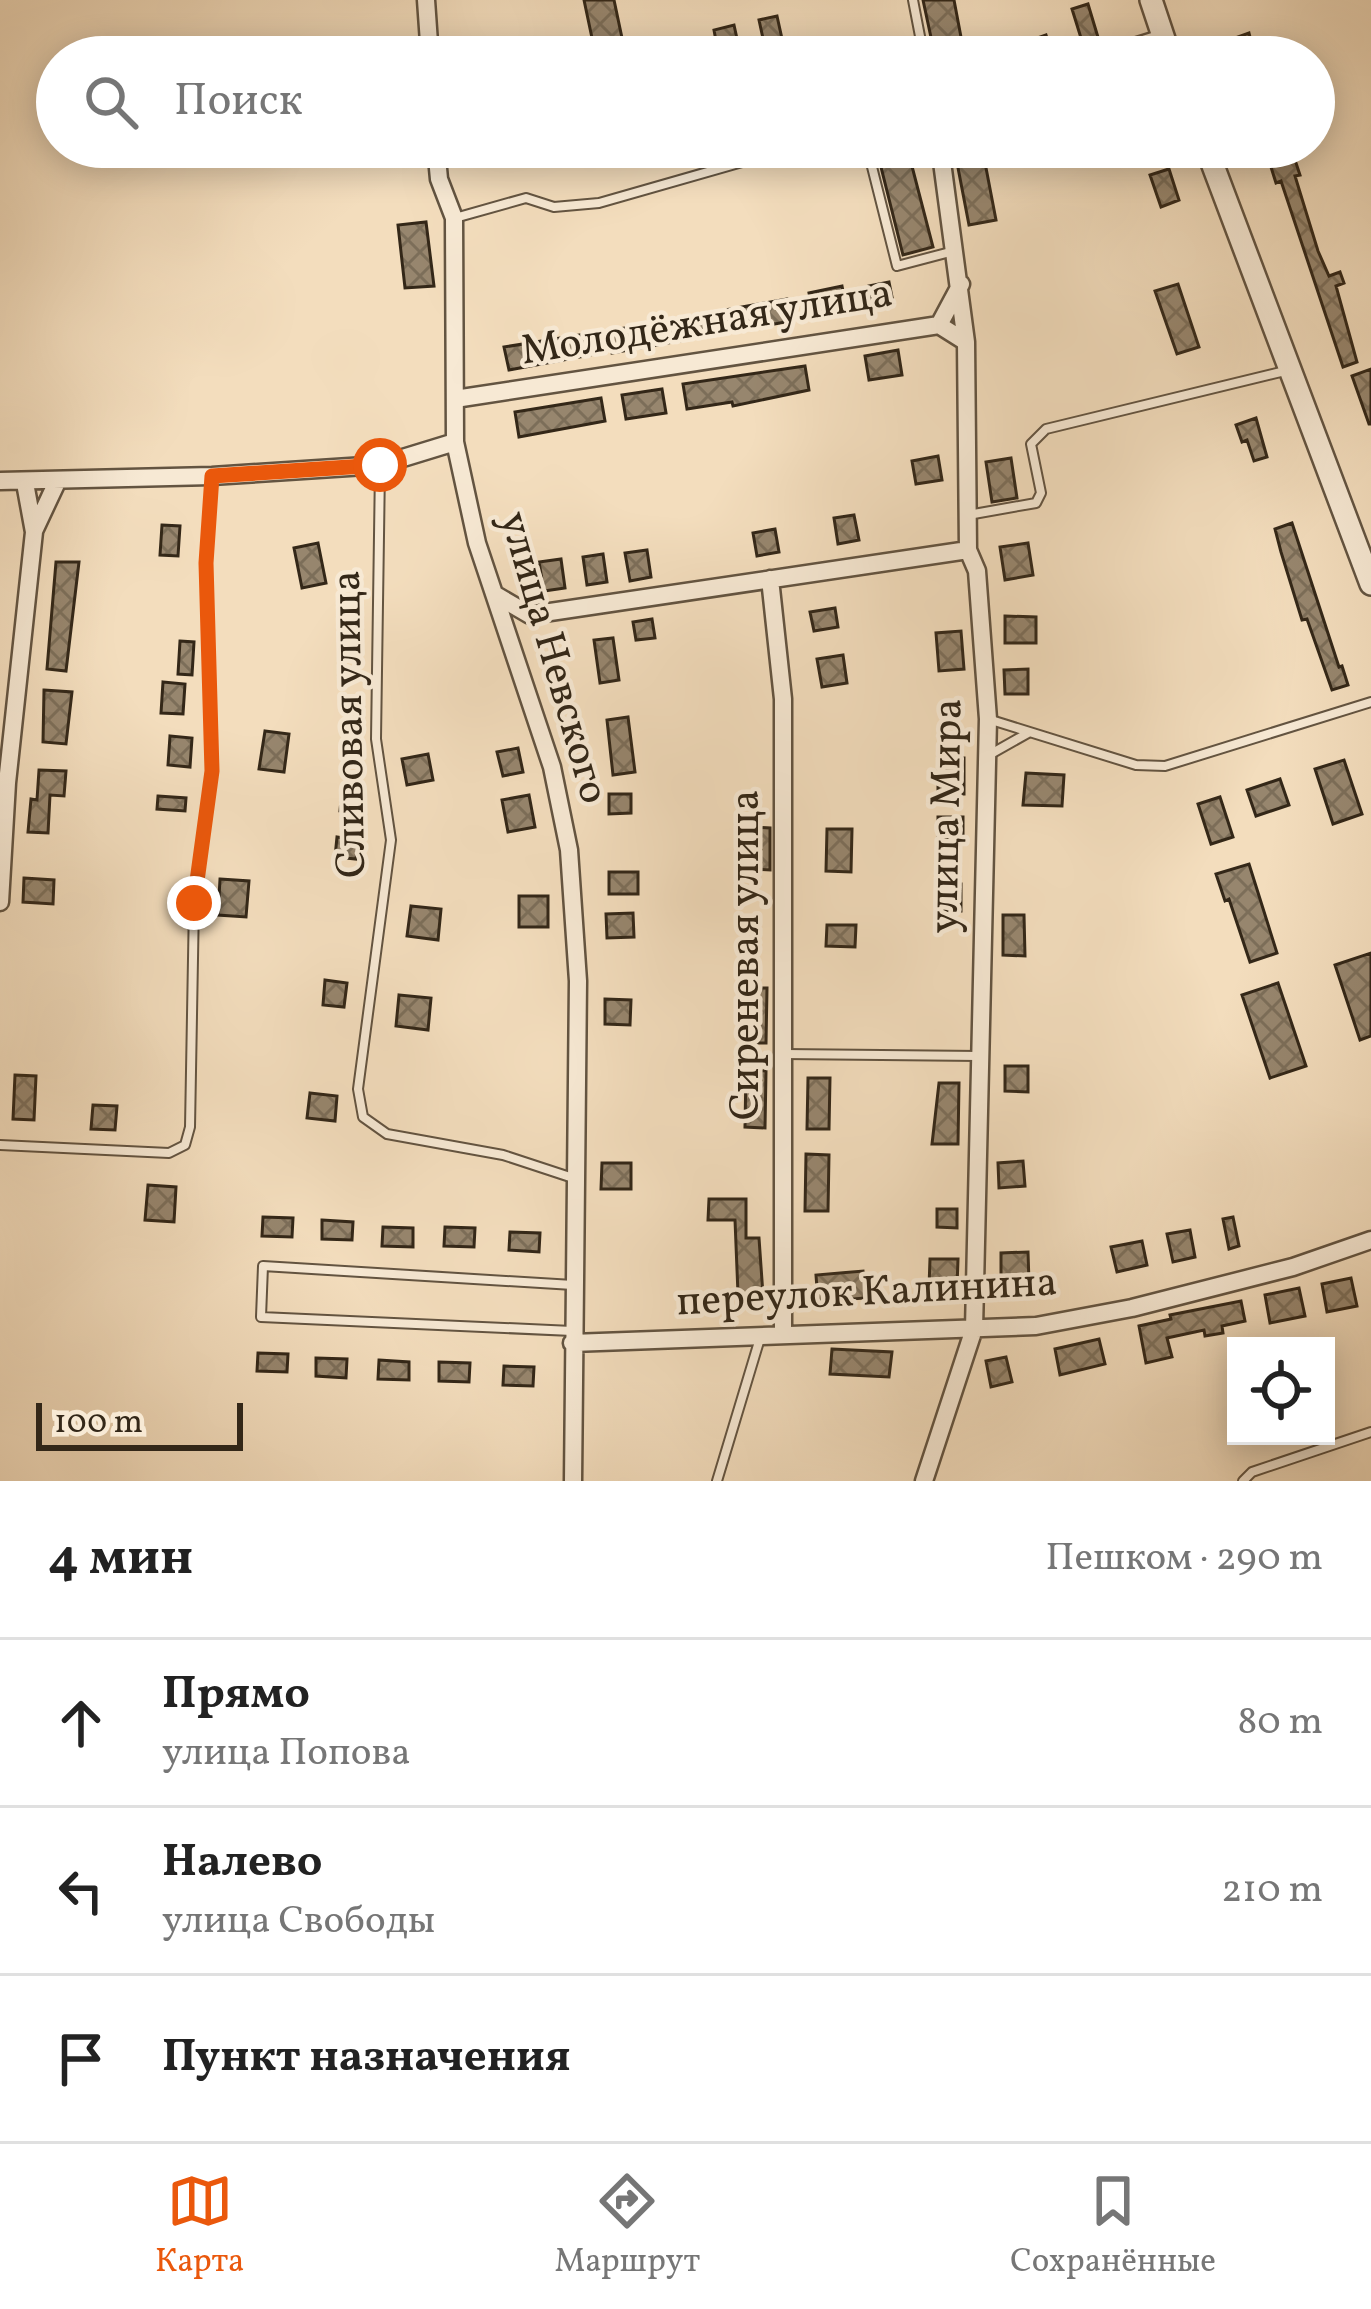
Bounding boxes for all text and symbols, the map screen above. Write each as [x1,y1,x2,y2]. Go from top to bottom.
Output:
search box [36,36,1335,168]
icon: search [78,69,144,135]
text: Поиск [174,71,303,134]
street label: Молодёжная улица [517,265,897,383]
route start [353,438,407,492]
street label: улица Невского [482,505,622,811]
street label: Сливовая улица [319,570,383,878]
street label: улица Мира [916,698,980,934]
street label: Сиреневая улица [718,790,777,1120]
route end [167,876,221,930]
street label: переулок Калинина [675,1255,1059,1333]
map controls [1227,1337,1335,1445]
button: locate [1227,1337,1335,1445]
scale bar [36,1397,243,1450]
text: 100 m [54,1401,143,1447]
text: 4 мин [48,1524,193,1595]
text: Пешком · 290 m [1046,1532,1323,1586]
text: Прямо [162,1664,310,1727]
icon: ahead [48,1690,114,1756]
text: 80 m [1237,1696,1323,1750]
text: улица Попова [162,1727,411,1781]
text: Налево [162,1832,323,1895]
icon: left [48,1858,114,1924]
text: 210 m [1221,1864,1323,1918]
text: улица Свободы [162,1895,435,1949]
icon: arrive [48,2026,114,2092]
text: Пункт назначения [162,2027,571,2090]
tab: Карта [155,2168,245,2286]
tab: Маршрут [555,2168,700,2286]
tab: Сохранённые [1010,2168,1216,2286]

